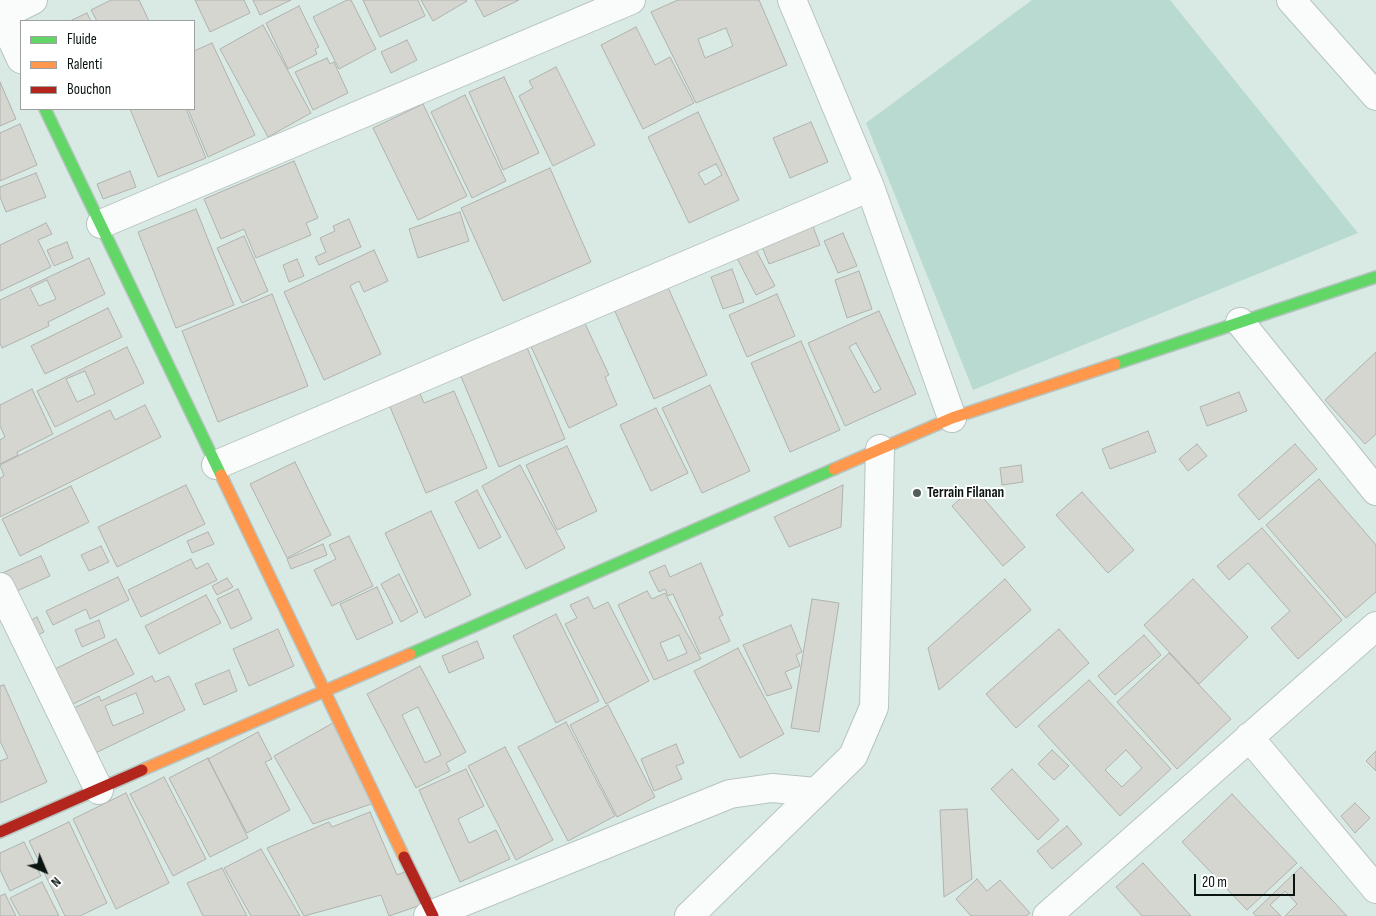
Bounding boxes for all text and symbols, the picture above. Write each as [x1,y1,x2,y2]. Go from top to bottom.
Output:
legend [20,20,195,110]
text: Fluide [67,30,97,49]
text: Ralenti [67,55,102,74]
text: Bouchon [67,80,111,99]
place label: Terrain Filanan [927,484,1004,502]
marker: Terrain Filanan [911,487,923,499]
north arrow [20,846,70,896]
scale bar [1196,864,1297,896]
text: N [47,873,65,891]
text: 20 m [1202,873,1227,892]

